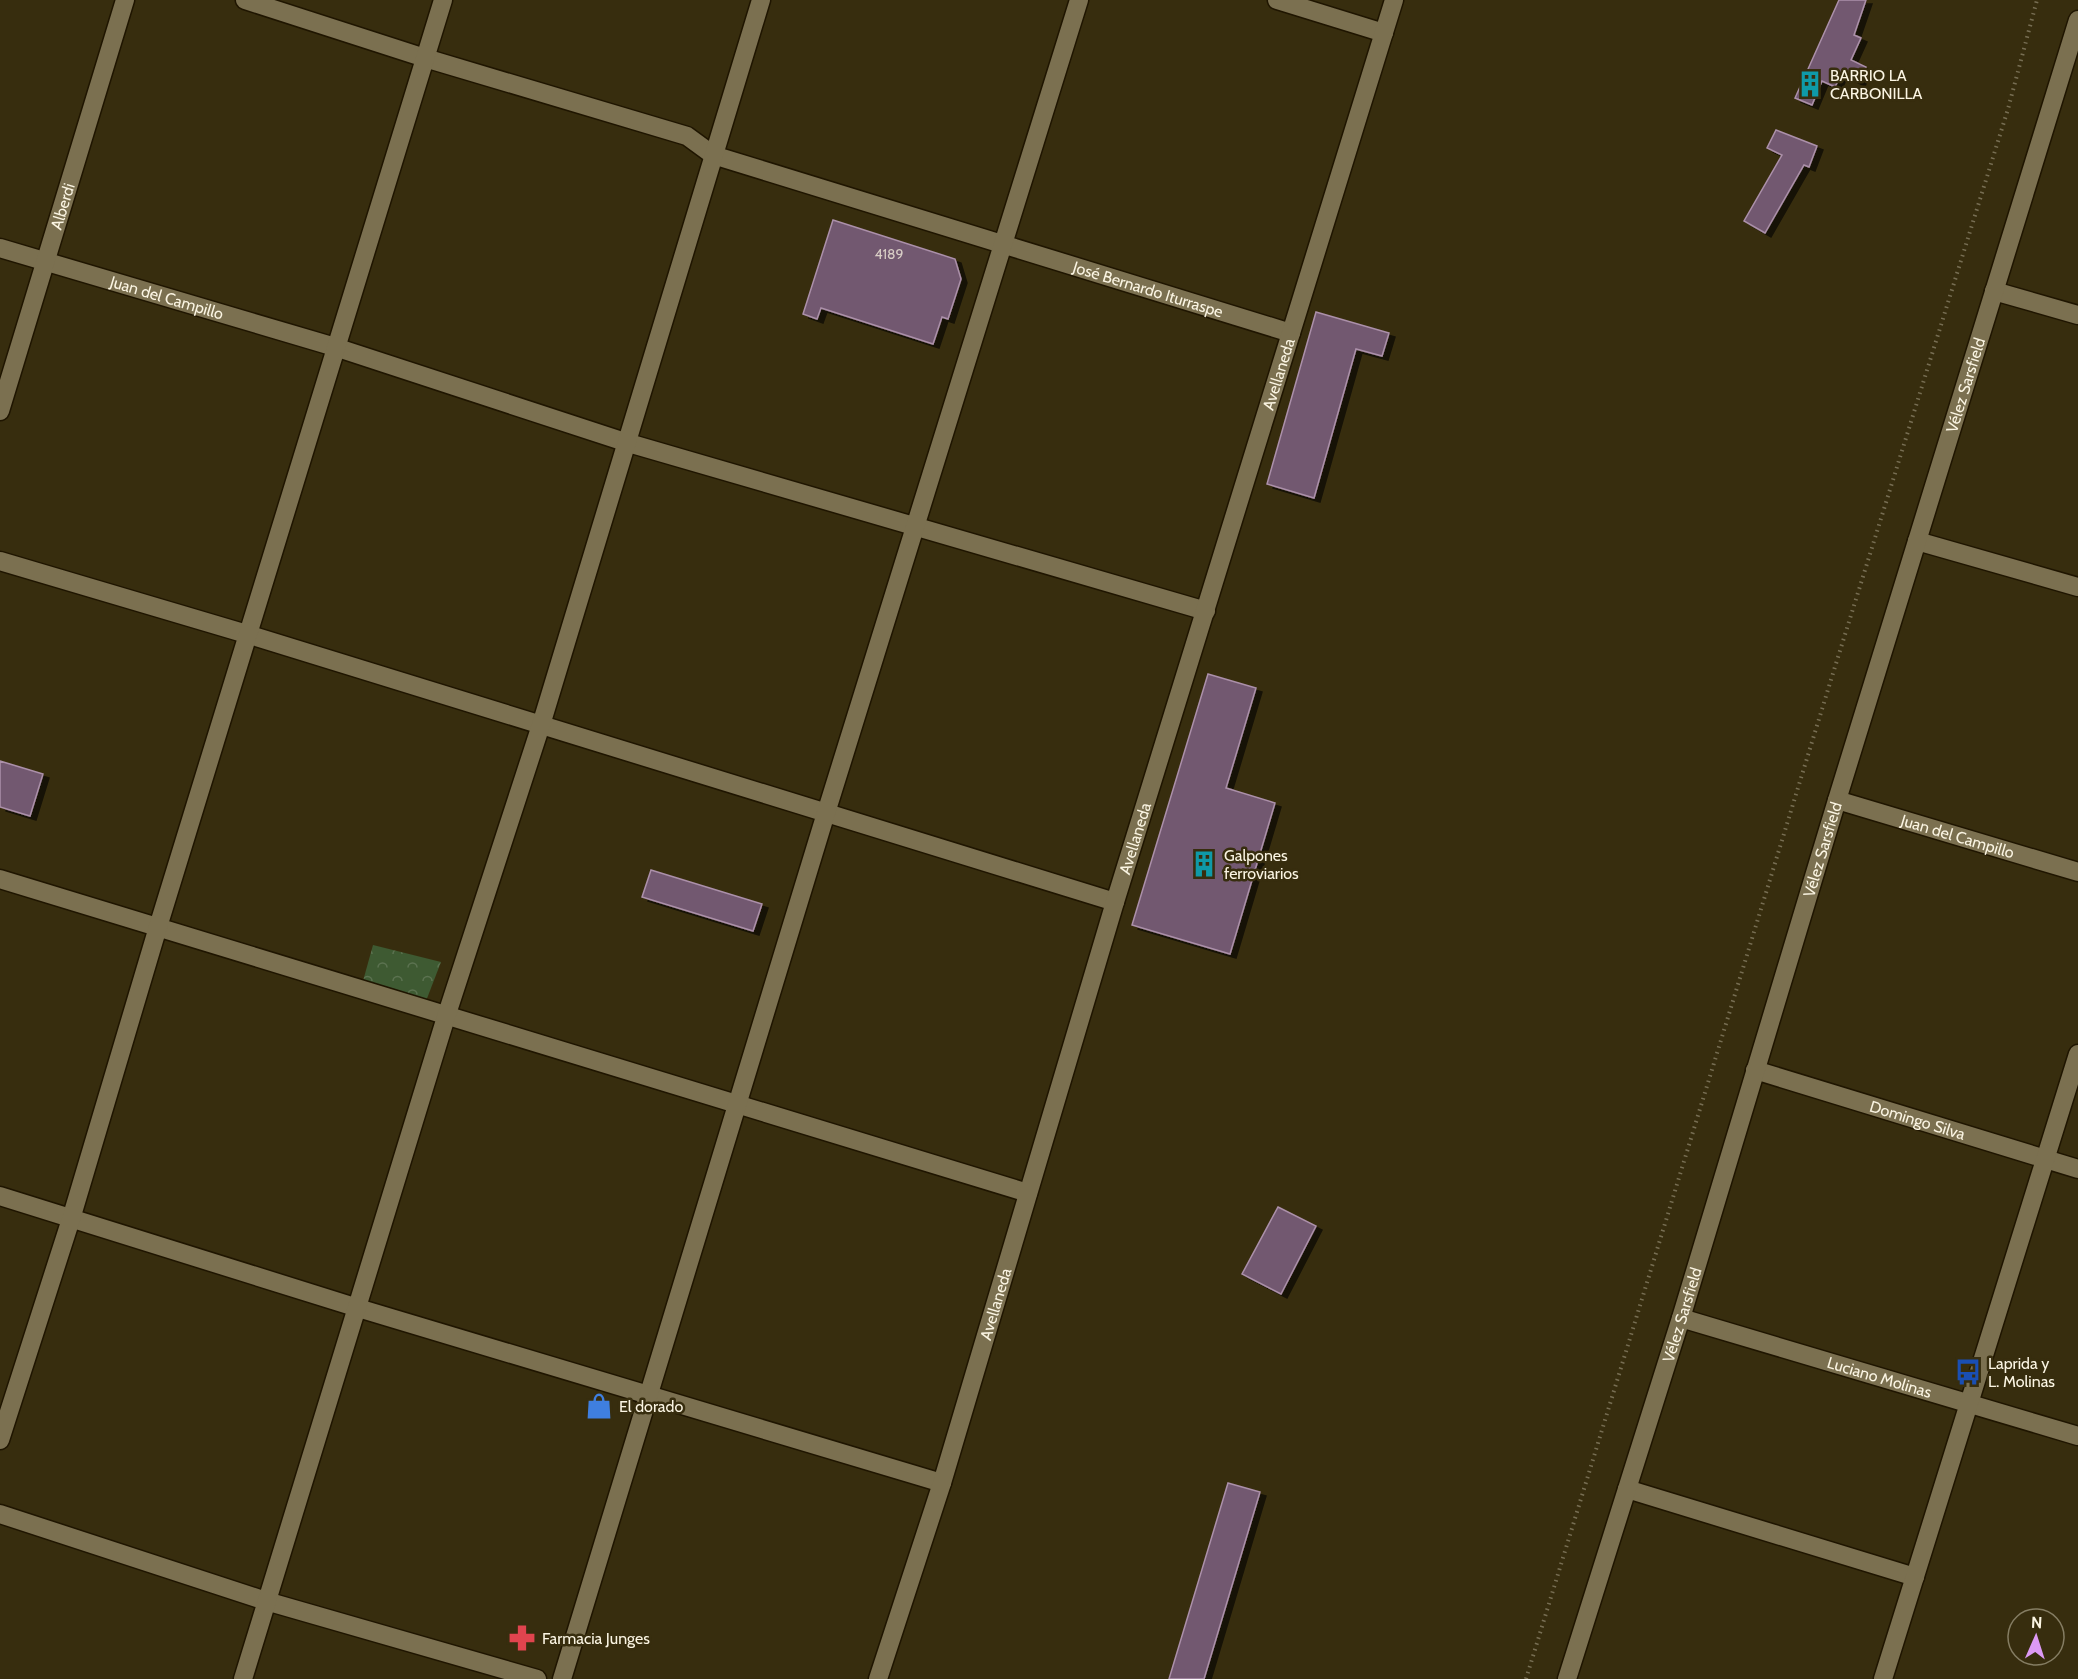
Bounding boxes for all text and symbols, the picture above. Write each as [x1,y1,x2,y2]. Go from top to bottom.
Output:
place label: BARRIO LA CARBONILLA [1830,66,1923,103]
building icon: BARRIO LA CARBONILLA [1795,69,1825,99]
street label: Alberdi [46,181,78,232]
house number: 4189 [874,245,904,263]
street label: José Bernardo Iturraspe [1070,257,1225,321]
street label: Juan del Campillo [107,271,226,323]
street label: Vélez Sarsfield [1942,335,1989,435]
street label: Avellaneda [1258,336,1298,412]
street label: Avellaneda [1115,800,1155,877]
street label: Vélez Sarsfield [1799,800,1845,899]
street label: Juan del Campillo [1898,810,2017,862]
place label: Galpones ferroviarios [1224,846,1299,883]
building icon: Galpones ferroviarios [1189,849,1219,879]
street label: Domingo Silva [1867,1096,1968,1143]
street label: Avellaneda [976,1265,1015,1342]
street label: Vélez Sarsfield [1658,1265,1705,1364]
street label: Luciano Molinas [1825,1352,1934,1402]
place label: Laprida y L. Molinas [1988,1354,2055,1391]
bus stop icon: Laprida y L. Molinas [1953,1357,1983,1387]
shop icon: El dorado [584,1391,614,1421]
place label: El dorado [619,1397,683,1416]
north arrow [2006,1607,2066,1667]
text: N [2031,1613,2043,1632]
pharmacy icon: Farmacia Junges [507,1623,537,1653]
place label: Farmacia Junges [542,1629,650,1648]

